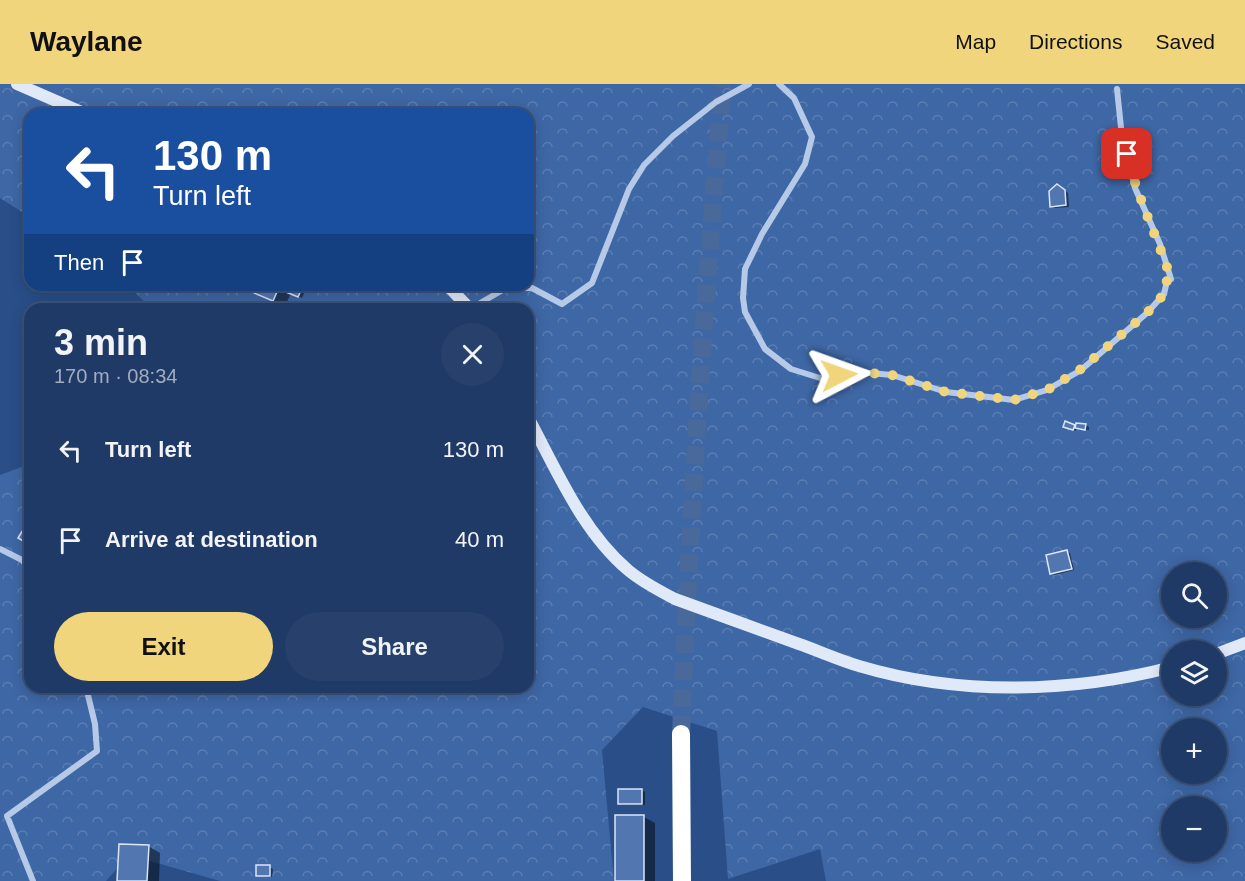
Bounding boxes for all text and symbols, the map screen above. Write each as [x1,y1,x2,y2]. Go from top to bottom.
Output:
text: Waylane [30,26,143,57]
text: Map [955,30,996,53]
text: Directions [1029,30,1122,53]
text: Saved [1155,30,1215,53]
pin [1101,128,1152,179]
icon: left [54,132,132,210]
text: 130 m [153,132,272,179]
icon: arrive [1110,137,1143,170]
text: Turn left [153,181,251,211]
icon: arrive [116,246,149,279]
text: Then [54,250,104,275]
text: 3 min [54,322,148,363]
button: close [441,323,504,386]
position arrow [807,343,871,407]
text: 170 m · 08:34 [54,365,177,387]
icon: left [54,434,87,467]
text: Turn left [105,437,191,462]
text: 130 m [443,437,504,462]
icon: arrive [54,524,87,557]
text: Arrive at destination [105,527,318,552]
text: 40 m [455,527,504,552]
map controls [1161,562,1227,862]
button: search [1161,562,1227,628]
button: Exit [54,612,273,681]
button: Share [285,612,504,681]
button: layers [1161,640,1227,706]
button: + [1161,718,1227,784]
button: − [1161,796,1227,862]

